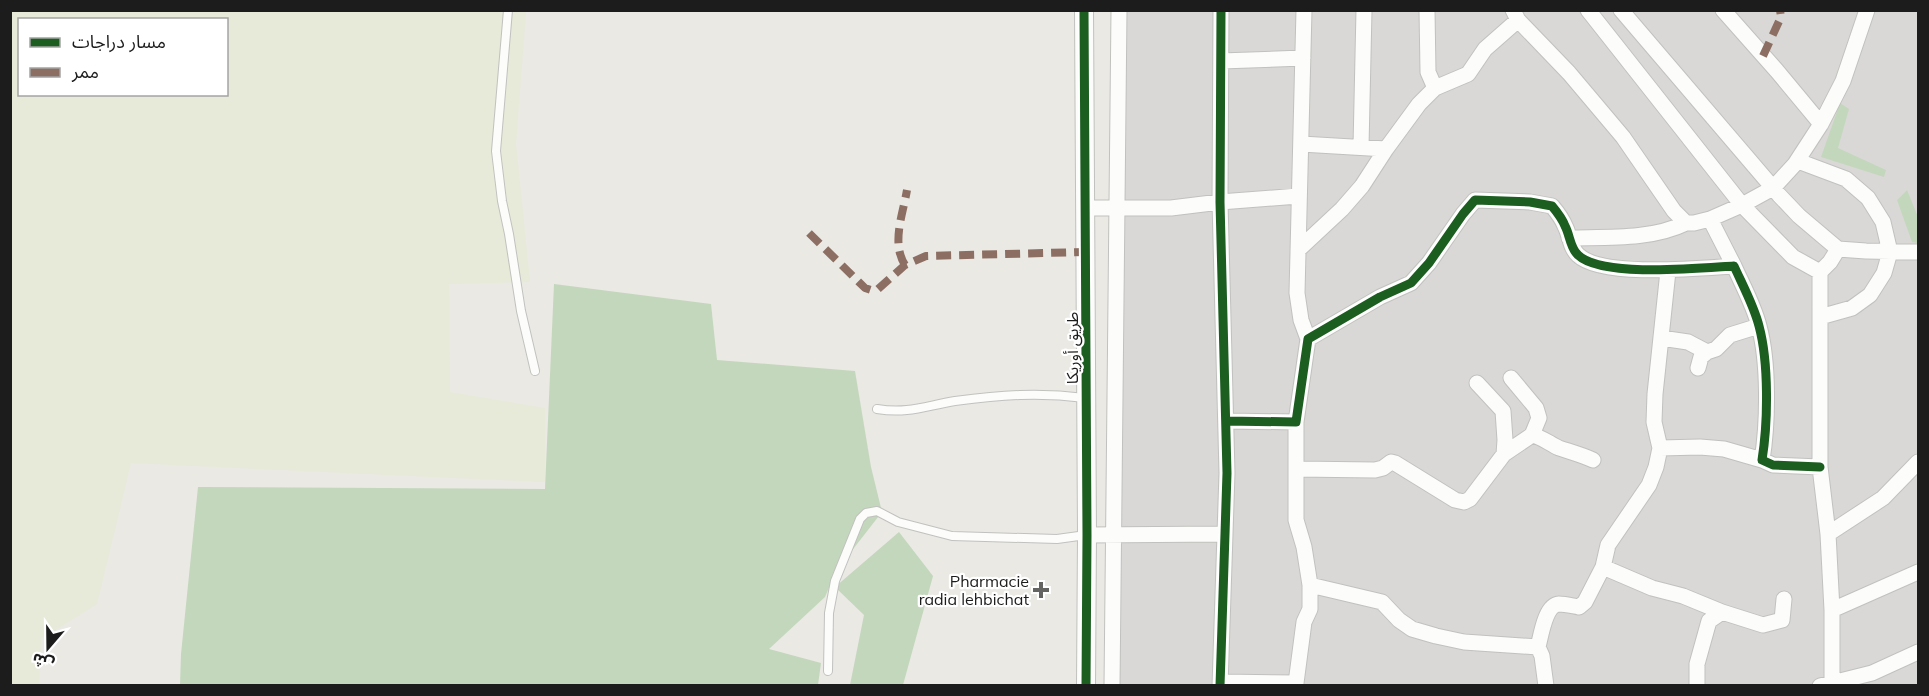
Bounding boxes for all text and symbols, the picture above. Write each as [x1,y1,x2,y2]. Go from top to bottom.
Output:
legend [18,18,228,96]
text: مسار دراجات [72,30,166,53]
text: ممر [71,60,99,83]
street label: طريق أوريكا [1062,312,1083,384]
place label: Pharmacie radia lehbichat [919,571,1029,609]
marker: Pharmacie radia lehbichat [1034,583,1048,597]
north arrow [18,618,78,678]
text: ش [29,649,57,675]

